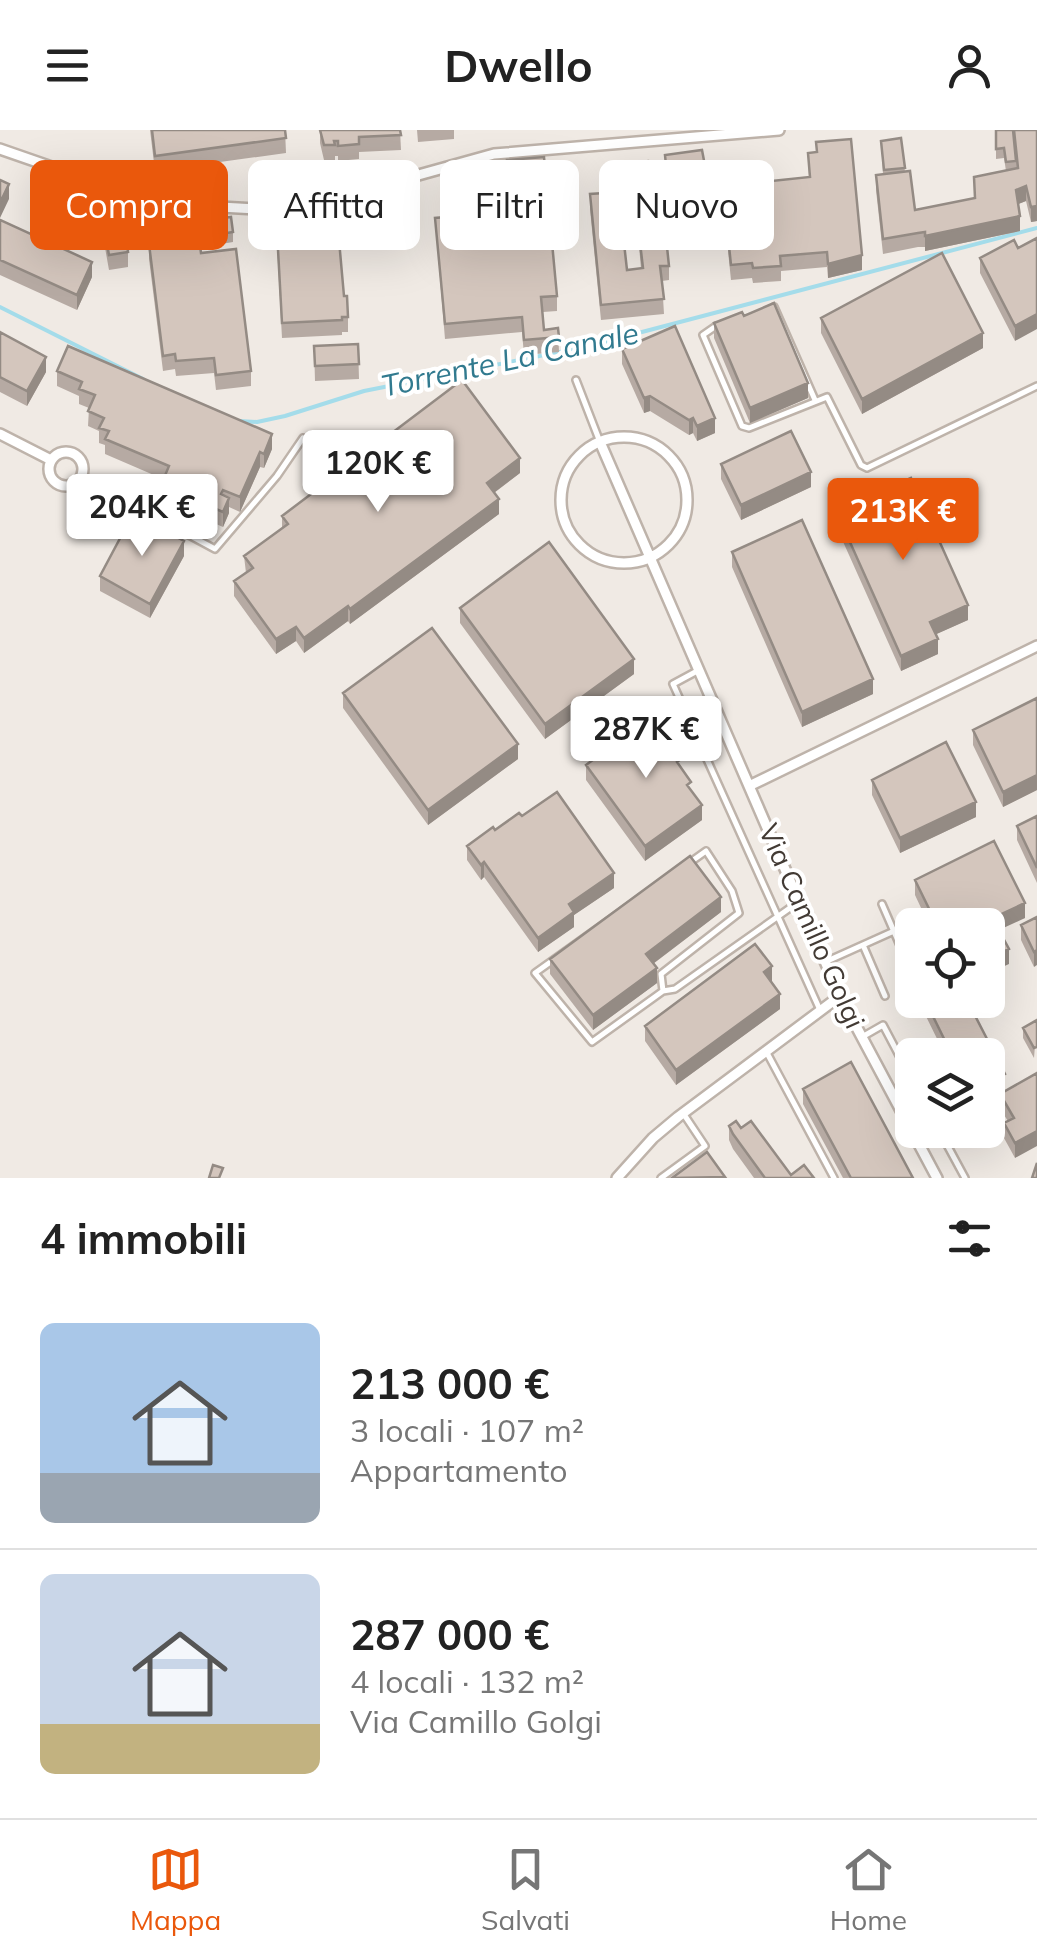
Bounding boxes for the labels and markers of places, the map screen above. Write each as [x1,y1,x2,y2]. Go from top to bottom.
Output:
pin: 120K € [297,430,459,515]
pin: 204K € [61,474,223,559]
pin: 213K € [822,478,984,563]
pin: 287K € [565,696,727,781]

